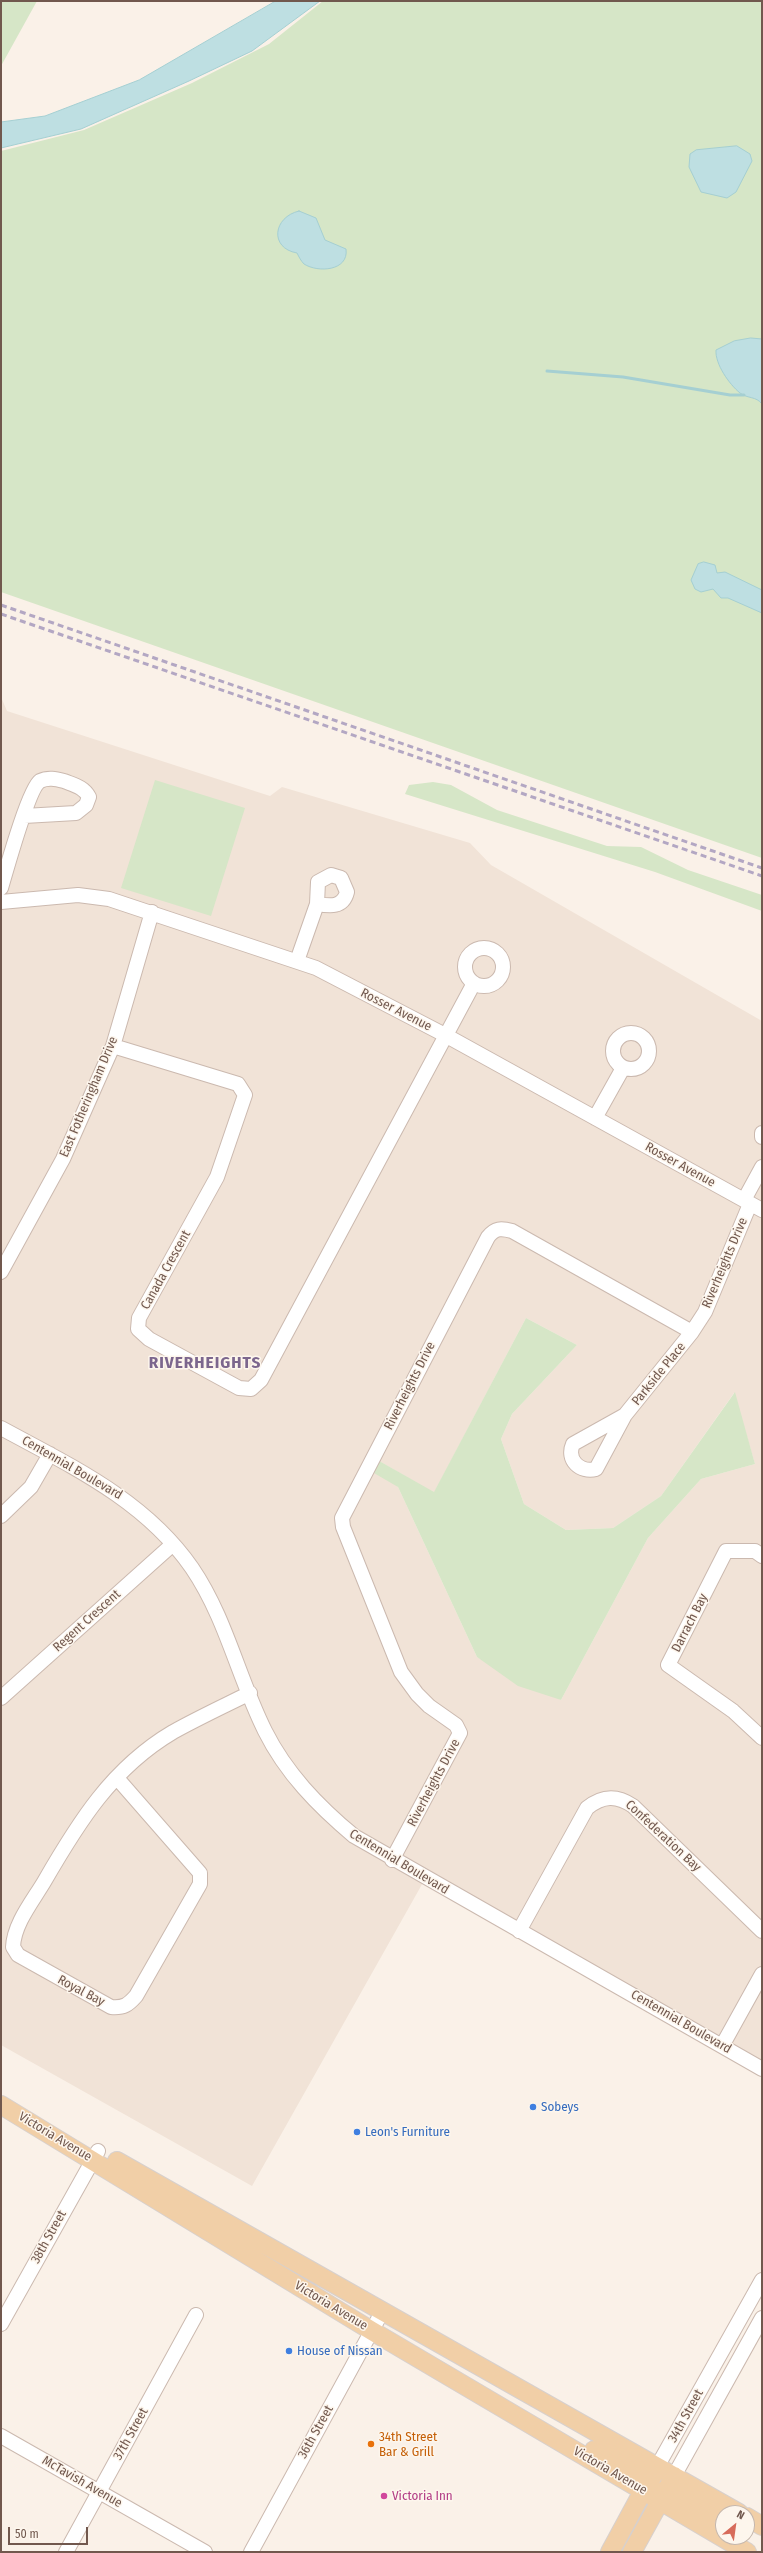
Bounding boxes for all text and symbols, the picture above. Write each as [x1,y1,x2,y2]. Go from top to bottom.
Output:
street label: Rosser Avenue [358,985,434,1035]
street label: East Fotheringham Drive [57,1034,121,1160]
street label: Rosser Avenue [642,1139,718,1191]
street label: Riverheights Drive [699,1215,751,1311]
street label: Canada Crescent [138,1228,194,1312]
street label: Riverheights Drive [381,1339,439,1433]
street label: Parkside Place [629,1339,689,1409]
district label: RIVERHEIGHTS [149,1353,261,1373]
street label: Centennial Boulevard [19,1433,125,1503]
street label: Regent Crescent [50,1587,124,1655]
street label: Darrach Bay [669,1591,711,1655]
street label: Riverheights Drive [404,1737,464,1829]
street label: Confederation Bay [622,1797,704,1875]
street label: Centennial Boulevard [346,1826,452,1898]
street label: Royal Bay [55,1972,107,2010]
street label: Centennial Boulevard [628,1987,734,2057]
place label: Sobeys [541,2099,579,2115]
marker: Sobeys [528,2102,538,2112]
street label: Victoria Avenue [16,2109,94,2165]
place label: Leon's Furniture [365,2124,450,2140]
marker: Leon's Furniture [352,2127,362,2137]
street label: 38th Street [28,2208,70,2266]
street label: Victoria Avenue [292,2278,370,2334]
place label: House of Nissan [297,2343,383,2359]
marker: House of Nissan [284,2346,294,2356]
street label: 34th Street [665,2387,707,2445]
street label: 36th Street [295,2403,337,2461]
street label: 37th Street [110,2405,152,2463]
place label: 34th Street Bar & Grill [379,2429,437,2460]
marker: 34th Street Bar & Grill [366,2439,376,2449]
street label: Victoria Avenue [570,2444,650,2498]
street label: McTavish Avenue [39,2453,125,2511]
place label: Victoria Inn [392,2488,453,2504]
marker: Victoria Inn [379,2491,389,2501]
north arrow [715,2505,755,2545]
text: N [735,2508,747,2522]
scale bar [10,2519,90,2545]
text: 50 m [15,2527,39,2541]

